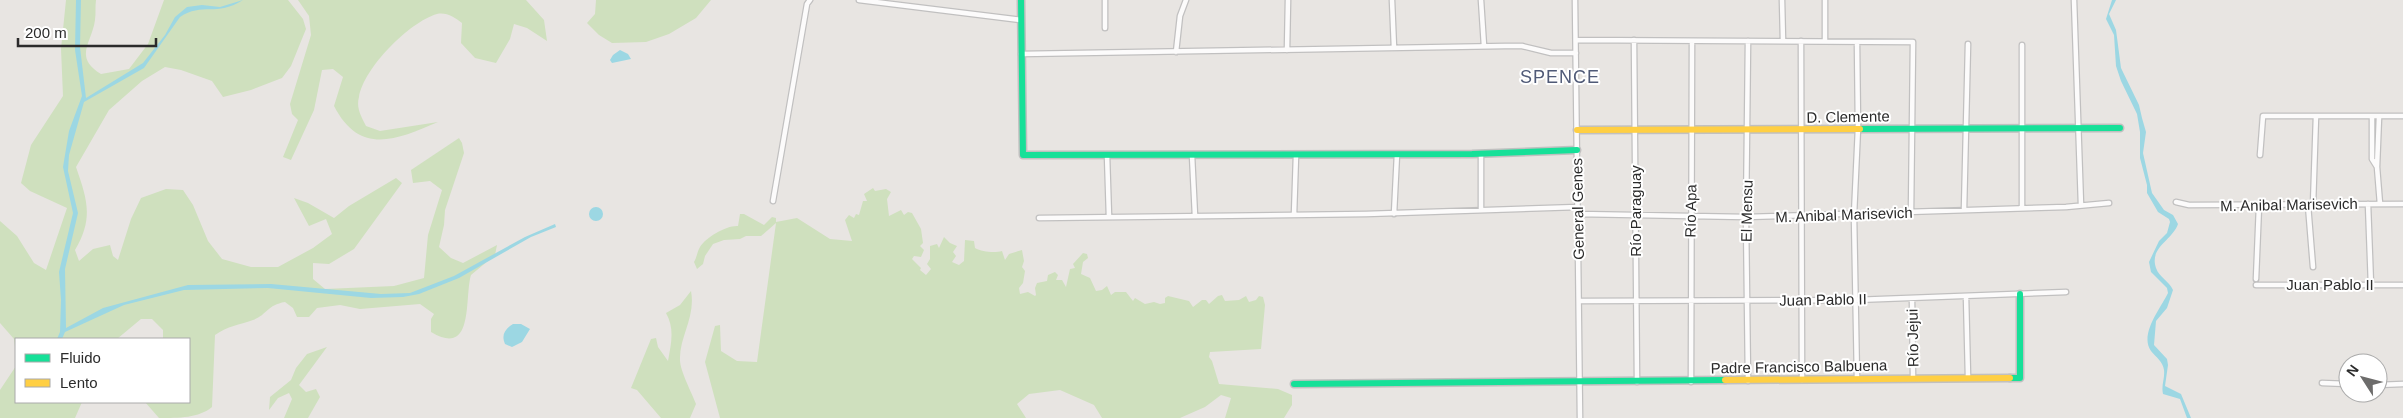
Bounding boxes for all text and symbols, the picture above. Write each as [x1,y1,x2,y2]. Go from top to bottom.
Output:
scale bar [18,15,155,47]
text: 200 m [25,24,67,41]
district label: SPENCE [1520,67,1600,87]
street label: D. Clemente [1806,107,1890,126]
street label: General Genes [1568,158,1587,260]
street label: Río Paraguay [1627,165,1644,257]
street label: El Mensu [1737,180,1756,242]
street label: Río Apa [1682,184,1699,238]
street label: M. Anibal Marisevich [2220,195,2358,214]
street label: M. Anibal Marisevich [1775,204,1913,225]
street label: Juan Pablo II [2286,276,2374,293]
street label: Juan Pablo II [1779,290,1867,309]
street label: Río Jejui [1903,309,1922,367]
legend [15,338,190,403]
text: Fluido [60,349,101,366]
north arrow [2338,353,2388,403]
street label: Padre Francisco Balbuena [1710,356,1888,377]
text: N [2343,362,2362,379]
text: Lento [60,374,98,391]

